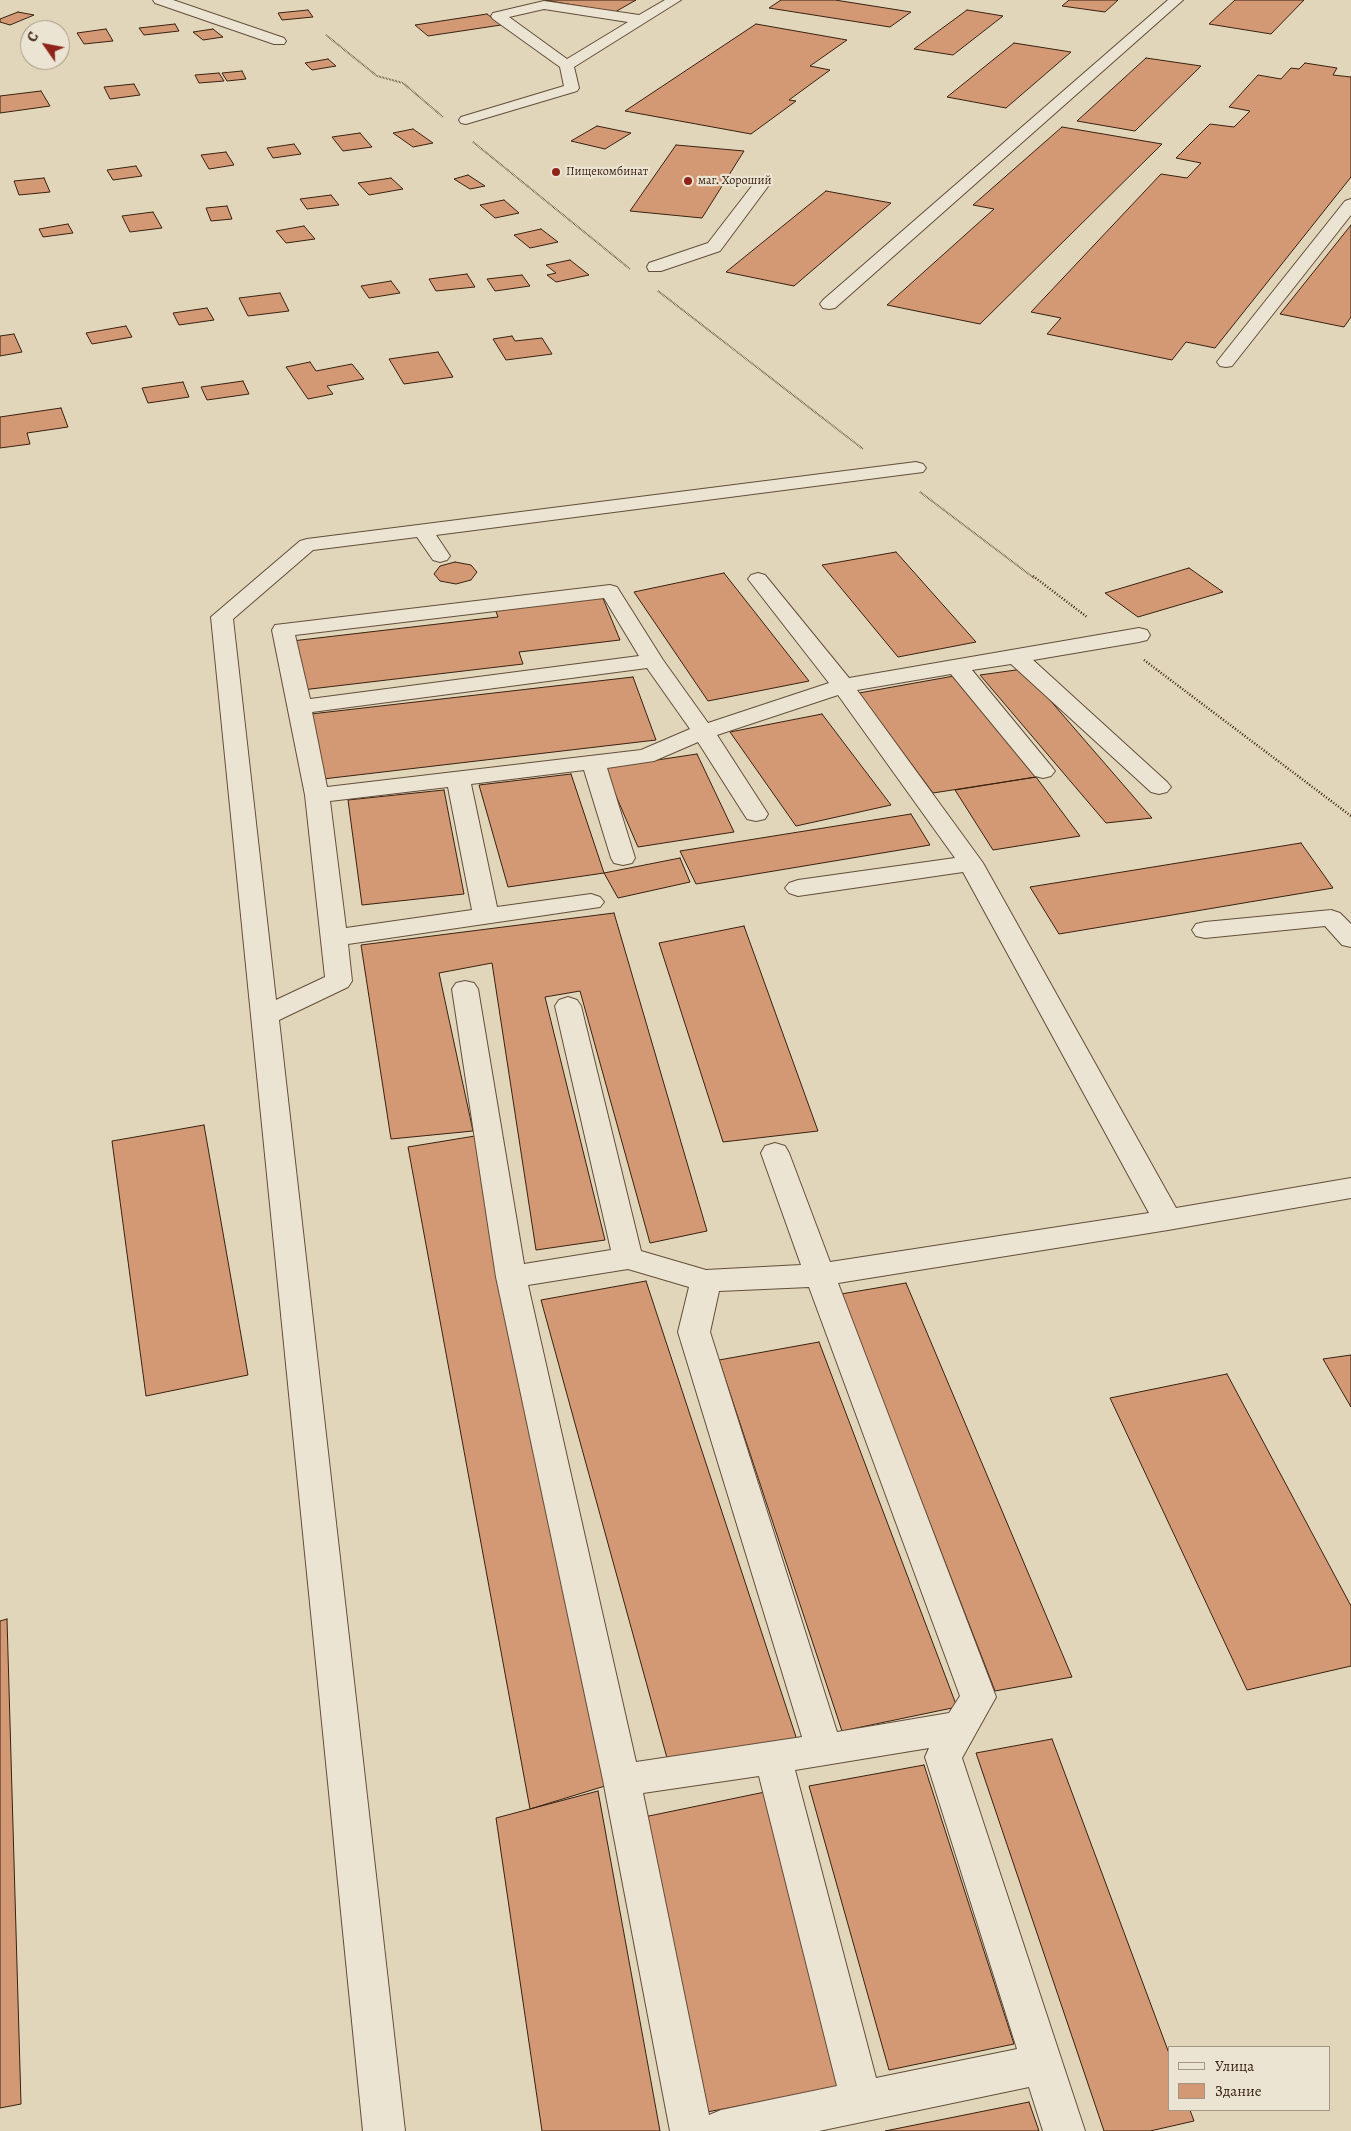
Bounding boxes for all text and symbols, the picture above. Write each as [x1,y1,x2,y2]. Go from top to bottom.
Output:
north arrow [20,20,70,70]
text: С [23,28,43,46]
place label: Пищекомбинат [566,165,648,179]
marker: Пищекомбинат [550,166,562,178]
place label: маг. Хороший [698,174,771,188]
marker: маг. Хороший [682,175,694,187]
legend [1168,2046,1331,2111]
text: Улица [1215,2056,1254,2076]
text: Здание [1215,2081,1262,2101]

